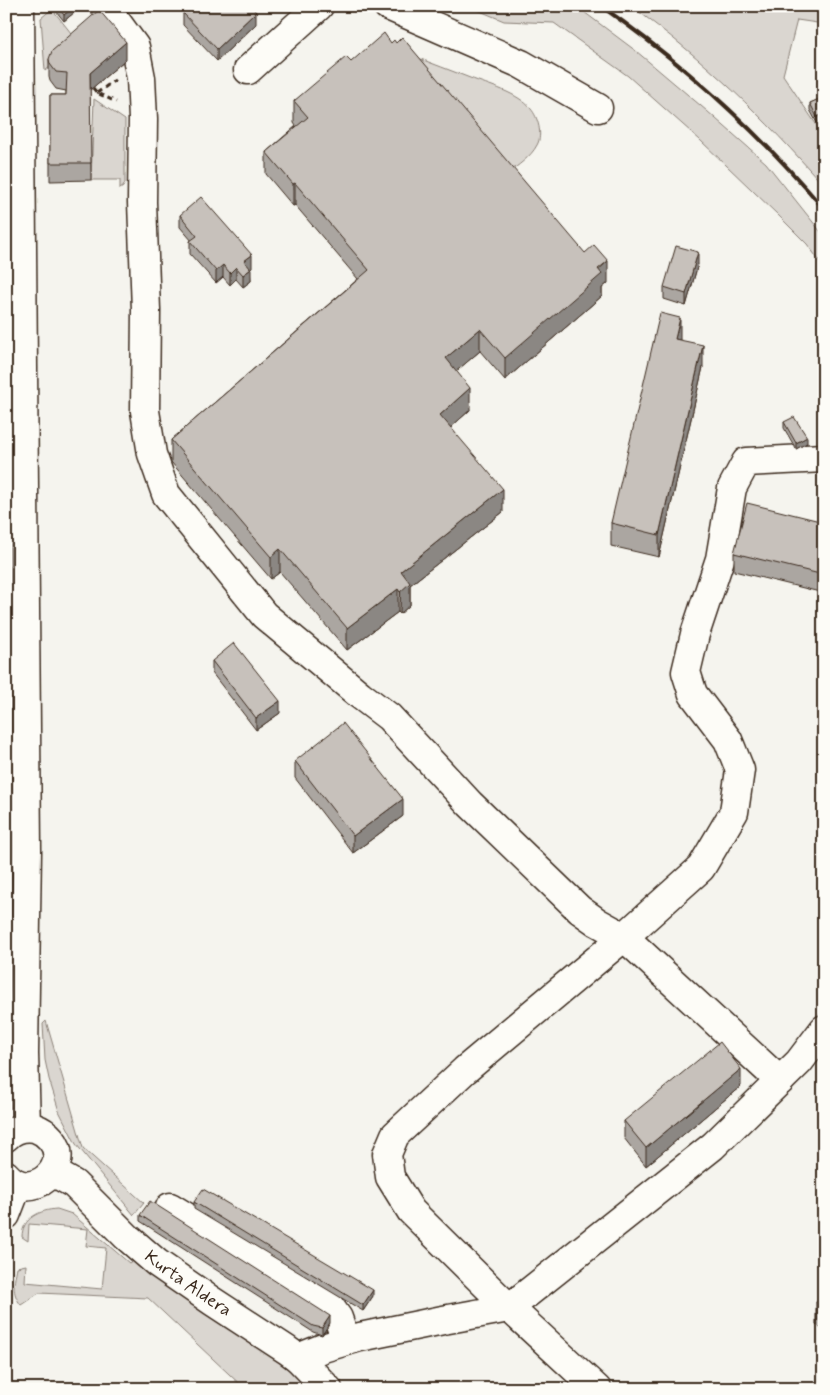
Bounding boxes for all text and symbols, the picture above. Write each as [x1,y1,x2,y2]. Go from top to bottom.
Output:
street label: Kurta Aldera [139,1245,236,1323]

